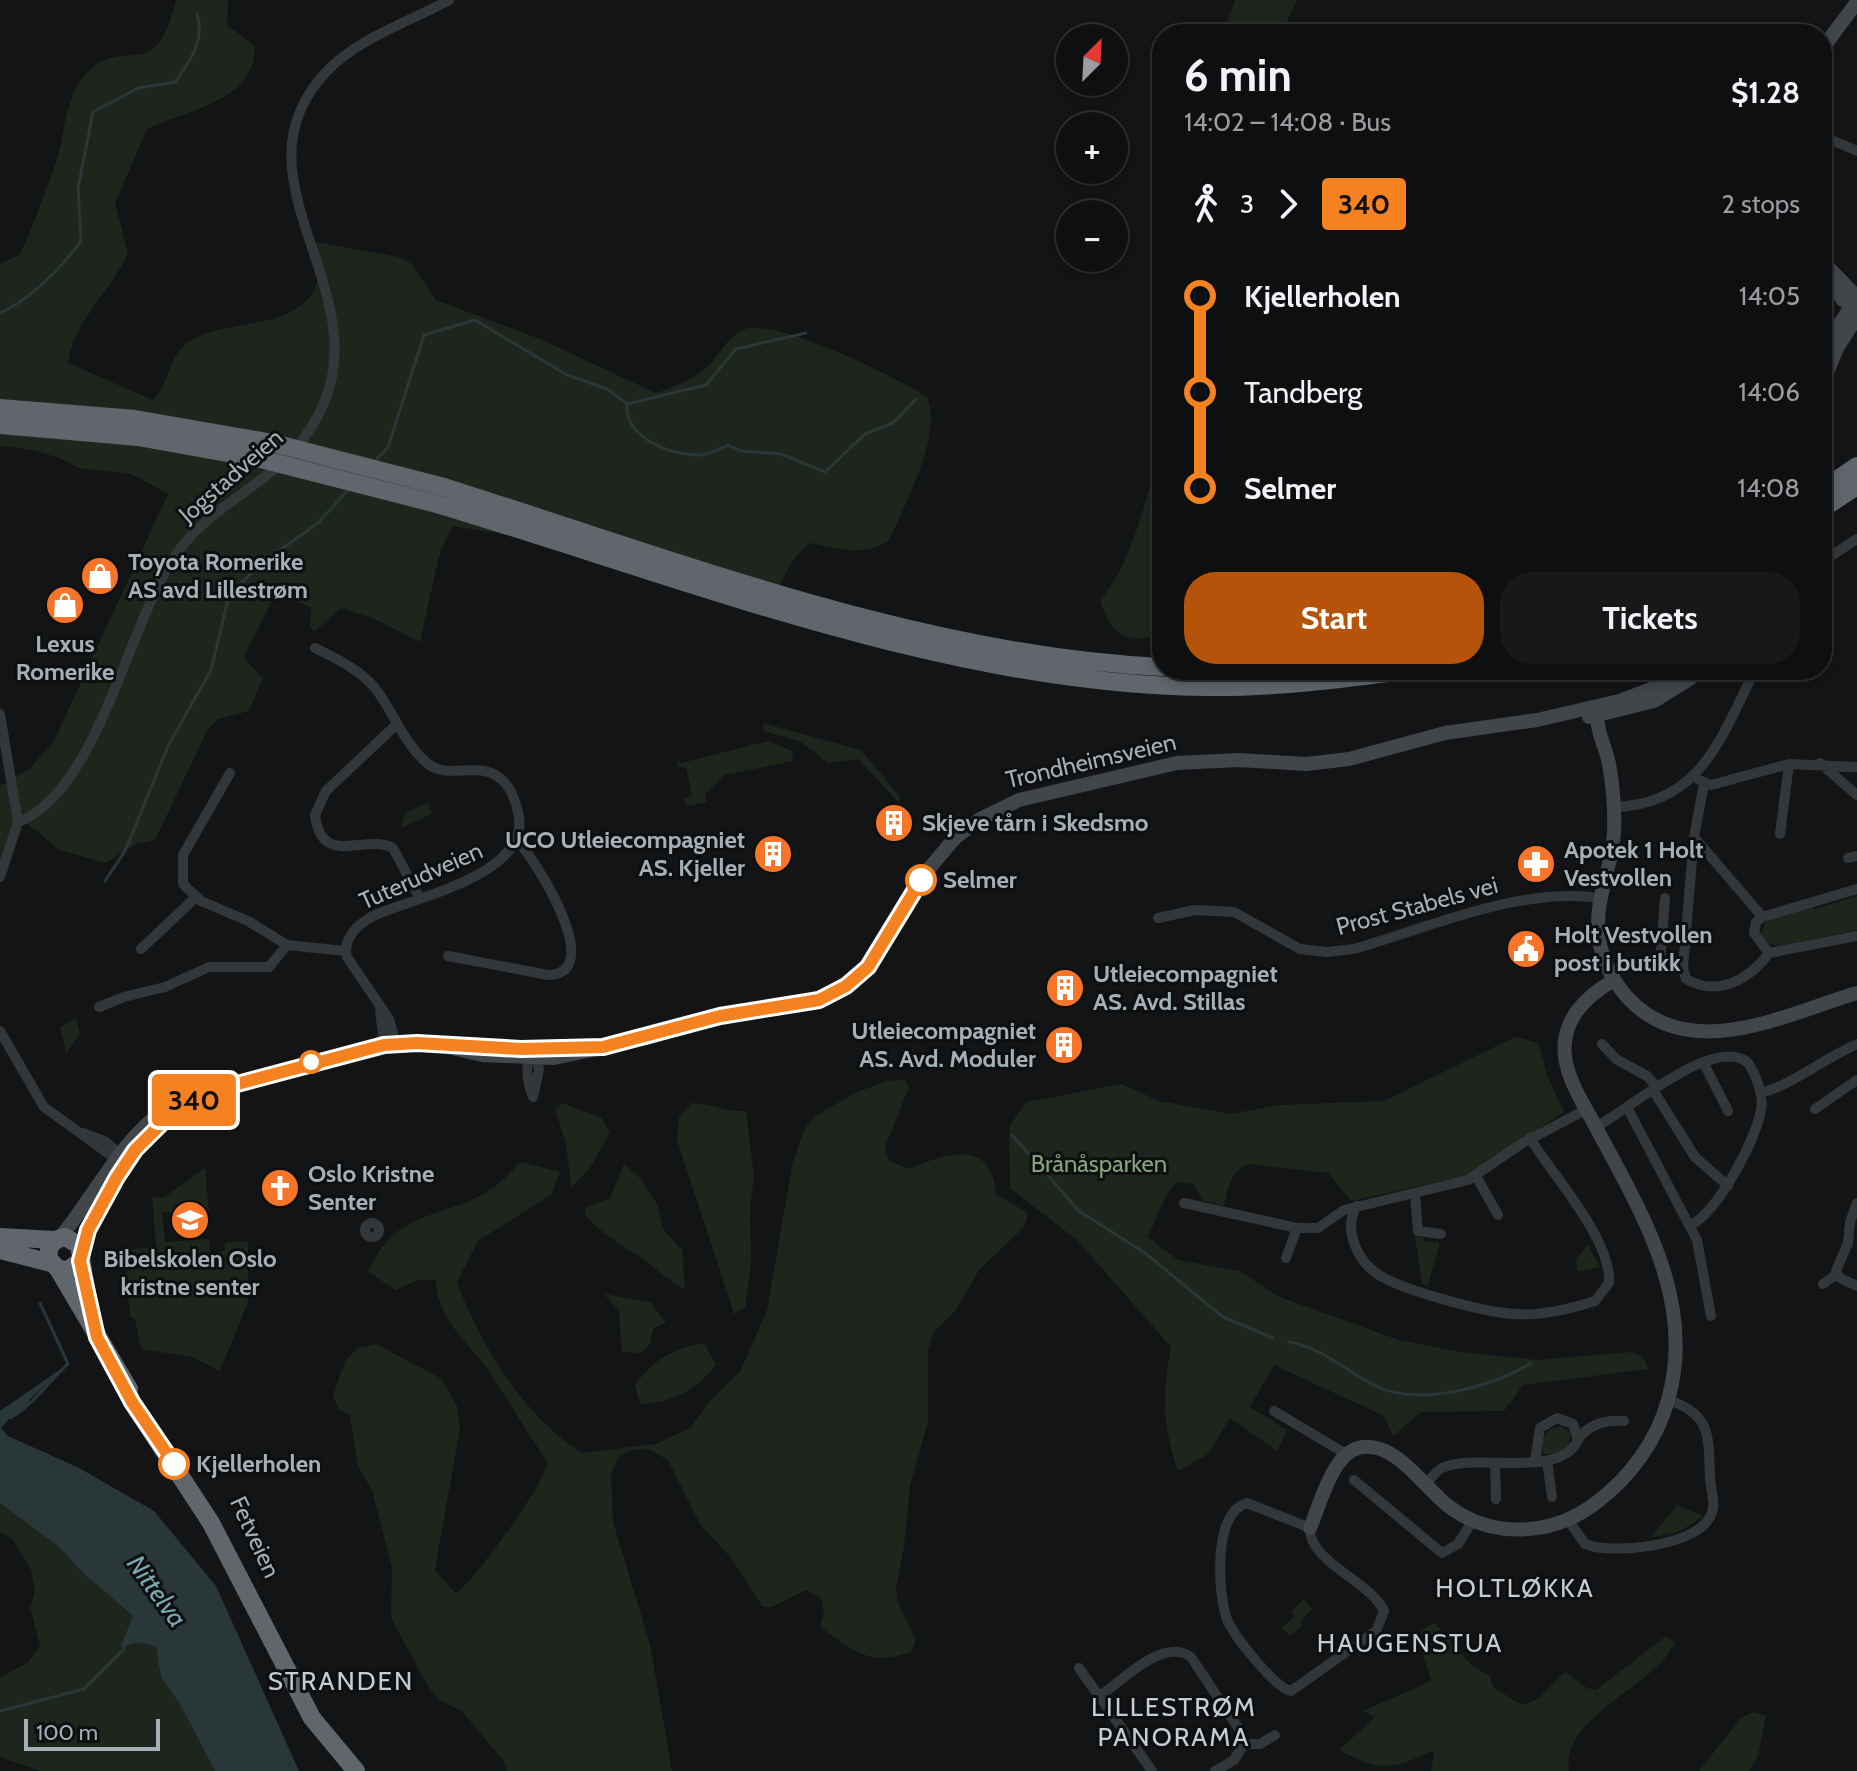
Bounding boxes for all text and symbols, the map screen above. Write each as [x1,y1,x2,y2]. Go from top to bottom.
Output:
north arrow [1056,24,1128,96]
map controls [1056,24,1128,272]
text: 6 min [1184,49,1292,102]
text: $1.28 [1731,74,1800,111]
text: 14:02 – 14:08 · Bus [1184,106,1391,138]
button: + [1056,112,1128,184]
icon: walk [1184,182,1228,226]
icon: forward [1266,182,1310,226]
text: 340 [1338,187,1390,221]
text: 3 [1240,188,1254,220]
text: 2 stops [1722,188,1800,220]
button: − [1056,200,1128,272]
text: Kjellerholen [1244,278,1401,315]
text: 14:05 [1739,280,1800,312]
text: Tandberg [1244,374,1362,411]
text: 14:06 [1738,376,1800,408]
street label: Jogstadveien [172,423,289,529]
text: Selmer [1244,470,1336,507]
text: 14:08 [1737,472,1800,504]
place label: Toyota Romerike AS avd Lillestrøm [128,547,308,604]
shop icon: Toyota Romerike AS avd Lillestrøm [79,555,121,597]
button: Start [1184,572,1484,664]
button: Tickets [1500,572,1800,664]
shop icon: Lexus Romerike [44,584,86,626]
place label: Lexus Romerike [16,629,114,686]
street label: Trondheimsveien [1003,727,1179,794]
building icon: Skjeve tårn i Skedsmo [873,802,915,844]
place label: Skjeve tårn i Skedsmo [922,808,1149,837]
place label: UCO Utleiecompagniet AS. Kjeller [505,825,745,882]
building icon: UCO Utleiecompagniet AS. Kjeller [752,833,794,875]
place label: Apotek 1 Holt Vestvollen [1564,835,1704,892]
street label: Tuterudveien [355,836,487,916]
pharmacy icon: Apotek 1 Holt Vestvollen [1515,843,1557,885]
marker: Selmer [906,865,936,895]
place label: Selmer [943,865,1017,894]
street label: Prost Stabels vei [1333,870,1501,941]
place label: Holt Vestvollen post i butikk [1554,920,1713,977]
public building icon: Holt Vestvollen post i butikk [1505,928,1547,970]
place label: Utleiecompagniet AS. Avd. Stillas [1093,959,1278,1016]
building icon: Utleiecompagniet AS. Avd. Stillas [1044,967,1086,1009]
place label: Utleiecompagniet AS. Avd. Moduler [851,1016,1036,1073]
building icon: Utleiecompagniet AS. Avd. Moduler [1043,1024,1085,1066]
unlabelled marker [300,1051,322,1073]
line badge: 340 [148,1074,240,1126]
text: 340 [168,1083,220,1117]
park label: Brånåsparken [1031,1149,1167,1178]
place label: Oslo Kristne Senter [308,1159,434,1216]
church icon: Oslo Kristne Senter [259,1167,301,1209]
school or university icon: Bibelskolen Oslo kristne senter [169,1199,211,1241]
place label: Bibelskolen Oslo kristne senter [103,1244,277,1301]
marker: Kjellerholen [159,1449,189,1479]
place label: Kjellerholen [196,1449,321,1478]
street label: Fetveien [224,1491,287,1582]
water label: Nittelva [120,1549,194,1633]
district label: HOLTLØKKA [1435,1572,1595,1604]
district label: HAUGENSTUA [1317,1627,1503,1659]
district label: STRANDEN [268,1665,414,1697]
district label: LILLESTRØM PANORAMA [1091,1691,1257,1753]
scale bar [24,1715,160,1751]
text: 100 m [36,1719,98,1746]

